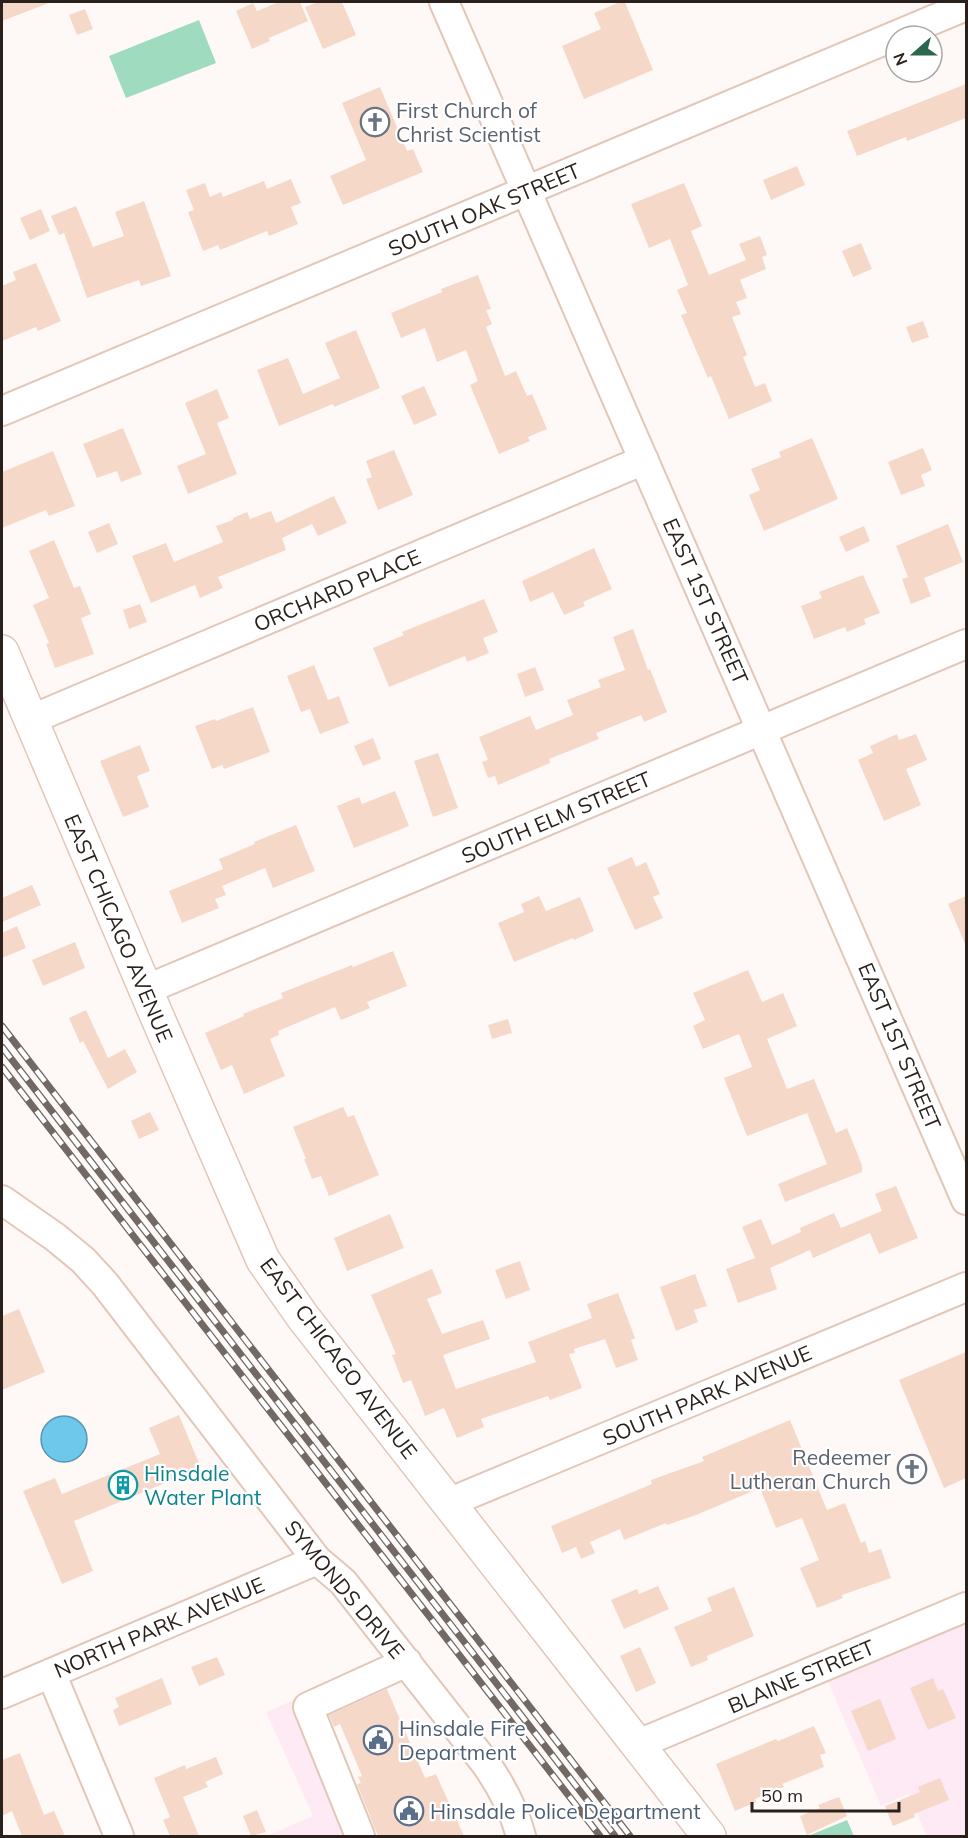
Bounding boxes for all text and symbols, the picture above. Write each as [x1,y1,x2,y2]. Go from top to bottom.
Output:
north arrow [884,24,944,84]
text: N [888,50,911,69]
place label: First Church of Christ Scientist [396,97,541,147]
church icon: First Church of Christ Scientist [359,106,391,138]
street label: SOUTH OAK STREET [384,157,584,261]
street label: EAST 1ST STREET [658,514,754,688]
street label: ORCHARD PLACE [250,543,424,637]
street label: SOUTH ELM STREET [457,765,655,869]
street label: EAST CHICAGO AVENUE [59,810,179,1046]
street label: EAST 1ST STREET [853,959,947,1134]
street label: EAST CHICAGO AVENUE [255,1252,423,1464]
street label: SOUTH PARK AVENUE [599,1339,815,1451]
place label: Redeemer Lutheran Church [730,1444,891,1494]
church icon: Redeemer Lutheran Church [896,1453,928,1485]
place label: Hinsdale Water Plant [144,1460,261,1510]
building icon: Hinsdale Water Plant [107,1469,139,1501]
street label: SYMONDS DRIVE [280,1515,410,1663]
street label: NORTH PARK AVENUE [50,1571,268,1683]
street label: BLAINE STREET [724,1633,879,1719]
place label: Hinsdale Fire Department [399,1715,526,1765]
public building icon: Hinsdale Fire Department [362,1724,394,1756]
scale bar [752,1775,899,1813]
text: 50 m [761,1784,803,1807]
public building icon: Hinsdale Police Department [393,1795,425,1827]
place label: Hinsdale Police Department [430,1798,701,1824]

